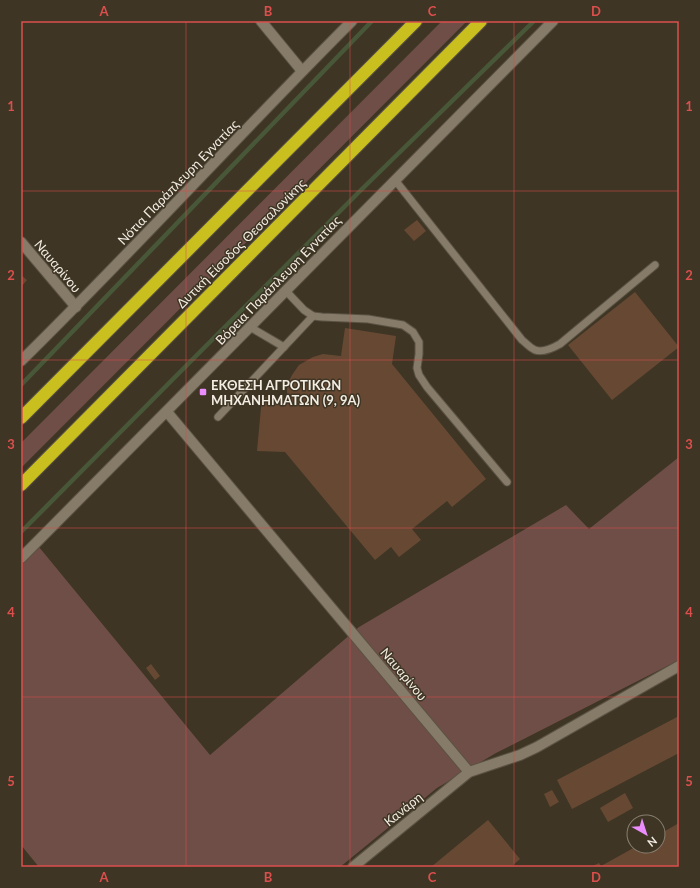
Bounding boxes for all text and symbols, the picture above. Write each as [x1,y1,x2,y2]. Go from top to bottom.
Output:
text: A [98,3,109,19]
text: B [264,3,273,19]
text: C [428,3,437,19]
text: D [591,3,601,19]
text: 1 [7,98,15,114]
text: 1 [685,98,693,114]
street label: Νότια Παράπλευρη Εγνατίας [114,116,242,248]
street label: Δυτική Είσοδος Θεσσαλονίκης [173,175,309,311]
street label: Βόρεια Παράπλευρη Εγνατίας [212,212,344,348]
street label: Ναυαρίνου [31,236,85,296]
text: 2 [7,267,15,283]
text: 2 [685,267,693,283]
place label: ΕΚΘΕΣΗ ΑΓΡΟΤΙΚΩΝ ΜΗΧΑΝΗΜΑΤΩΝ (9, 9Α) [211,377,361,408]
marker: ΕΚΘΕΣΗ ΑΓΡΟΤΙΚΩΝ ΜΗΧΑΝΗΜΑΤΩΝ (9, 9Α) [198,387,208,397]
text: 3 [7,436,15,452]
text: 3 [685,436,693,452]
text: 4 [7,604,15,620]
text: 4 [685,604,693,620]
street label: Ναυαρίνου [377,644,431,704]
text: 5 [7,773,15,789]
text: 5 [685,773,693,789]
street label: Κανάρη [380,789,426,829]
north arrow [626,814,666,854]
text: N [645,834,660,850]
text: A [98,869,109,885]
text: B [264,869,273,885]
text: C [428,869,437,885]
text: D [591,869,601,885]

